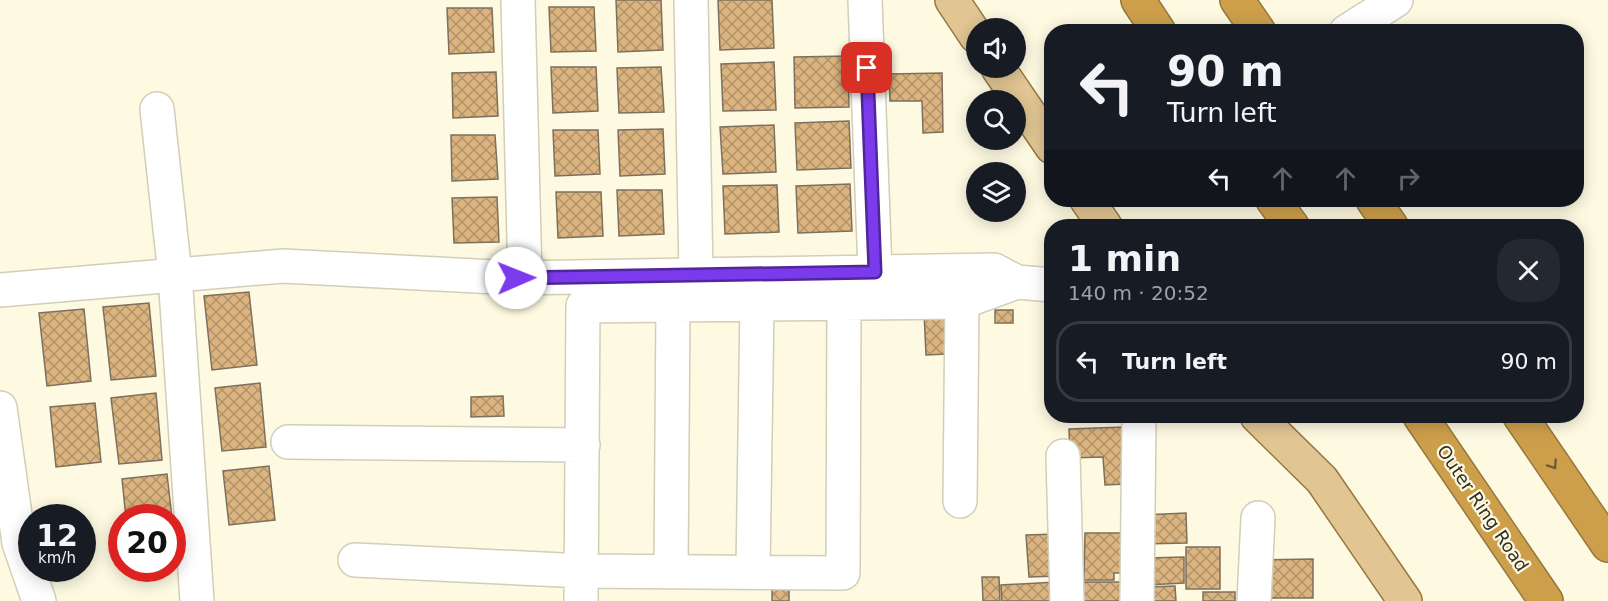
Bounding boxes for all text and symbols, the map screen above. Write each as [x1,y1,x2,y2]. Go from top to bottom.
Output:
map controls [966,18,1026,222]
button: sound [966,18,1026,78]
pin [841,42,892,93]
text: 90 m [1167,47,1284,96]
icon: left [1068,48,1146,126]
icon: arrive [850,51,883,84]
button: search [966,90,1026,150]
text: Turn left [1167,97,1277,128]
button: layers [966,162,1026,222]
icon: left [1203,162,1236,195]
icon: ahead [1266,162,1299,195]
icon: ahead [1329,162,1362,195]
icon: right [1392,162,1425,195]
text: 1 min [1068,238,1181,279]
button: close [1497,239,1560,302]
position arrow [484,246,548,310]
text: 140 m · 20:52 [1068,281,1209,305]
icon: left [1071,345,1104,378]
text: Turn left [1122,349,1227,374]
text: 90 m [1501,349,1557,374]
street label: Outer Ring Road [1433,441,1533,575]
one-way arrow [1546,459,1558,469]
speed limit sign: 20 [108,504,186,582]
text: 12 [36,518,78,553]
text: km/h [38,549,76,567]

